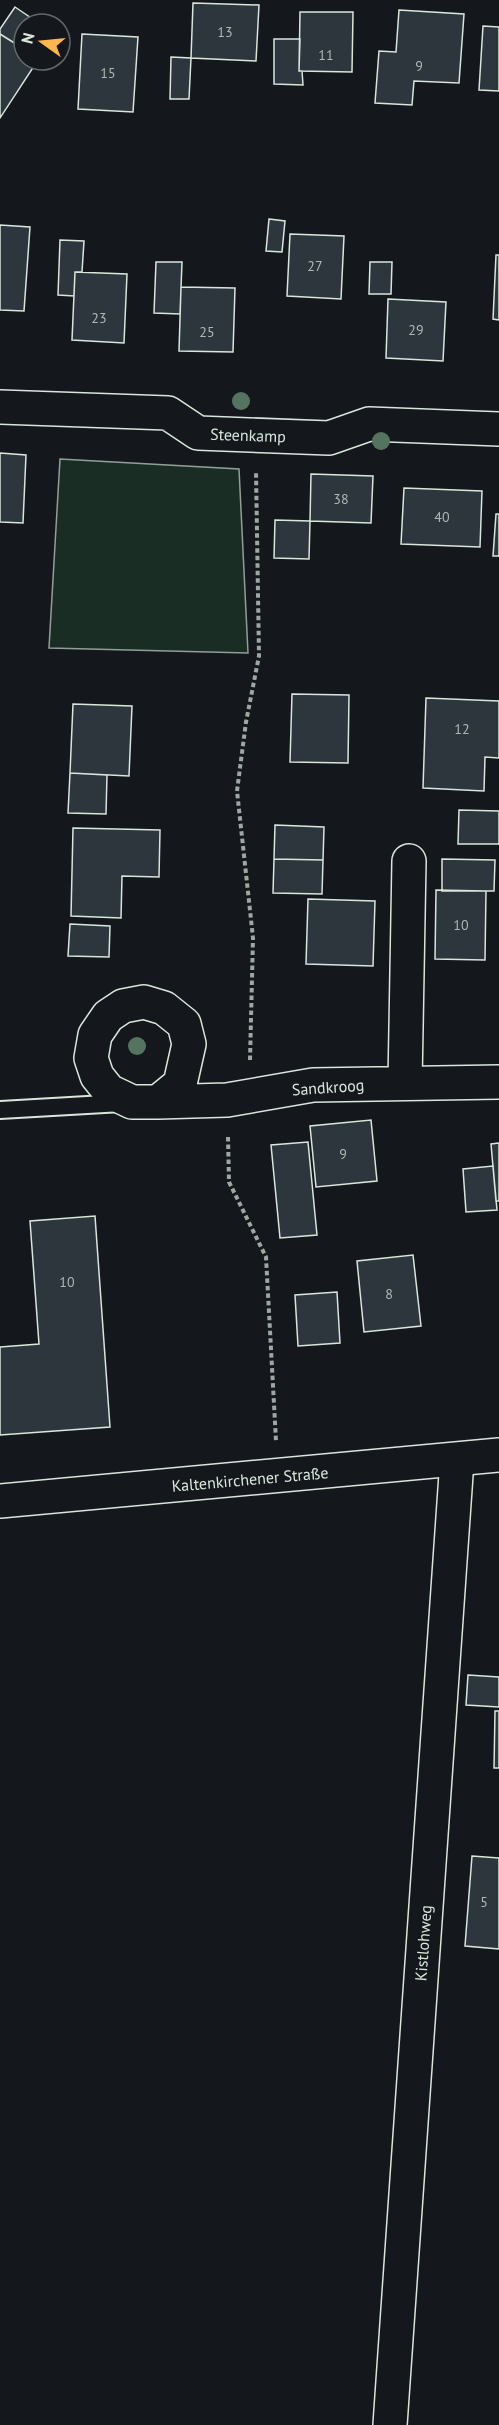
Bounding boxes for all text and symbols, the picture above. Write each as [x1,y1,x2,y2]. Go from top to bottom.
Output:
north arrow [12,12,72,72]
house number: 13 [217,23,233,41]
text: N [16,30,39,46]
house number: 11 [318,46,334,64]
house number: 9 [415,57,423,75]
house number: 15 [100,64,116,82]
house number: 27 [307,257,323,275]
house number: 23 [91,309,107,327]
house number: 29 [408,321,424,339]
house number: 25 [199,323,215,341]
street label: Steenkamp [210,424,286,446]
house number: 38 [333,490,349,508]
house number: 40 [434,508,450,526]
house number: 12 [454,720,470,738]
house number: 10 [453,916,469,934]
street label: Sandkroog [291,1074,365,1100]
house number: 9 [339,1145,347,1163]
house number: 10 [59,1273,75,1291]
house number: 8 [385,1285,393,1303]
street label: Kaltenkirchener Straße [171,1462,329,1496]
house number: 5 [480,1893,488,1911]
street label: Kistlohweg [410,1904,436,1982]

